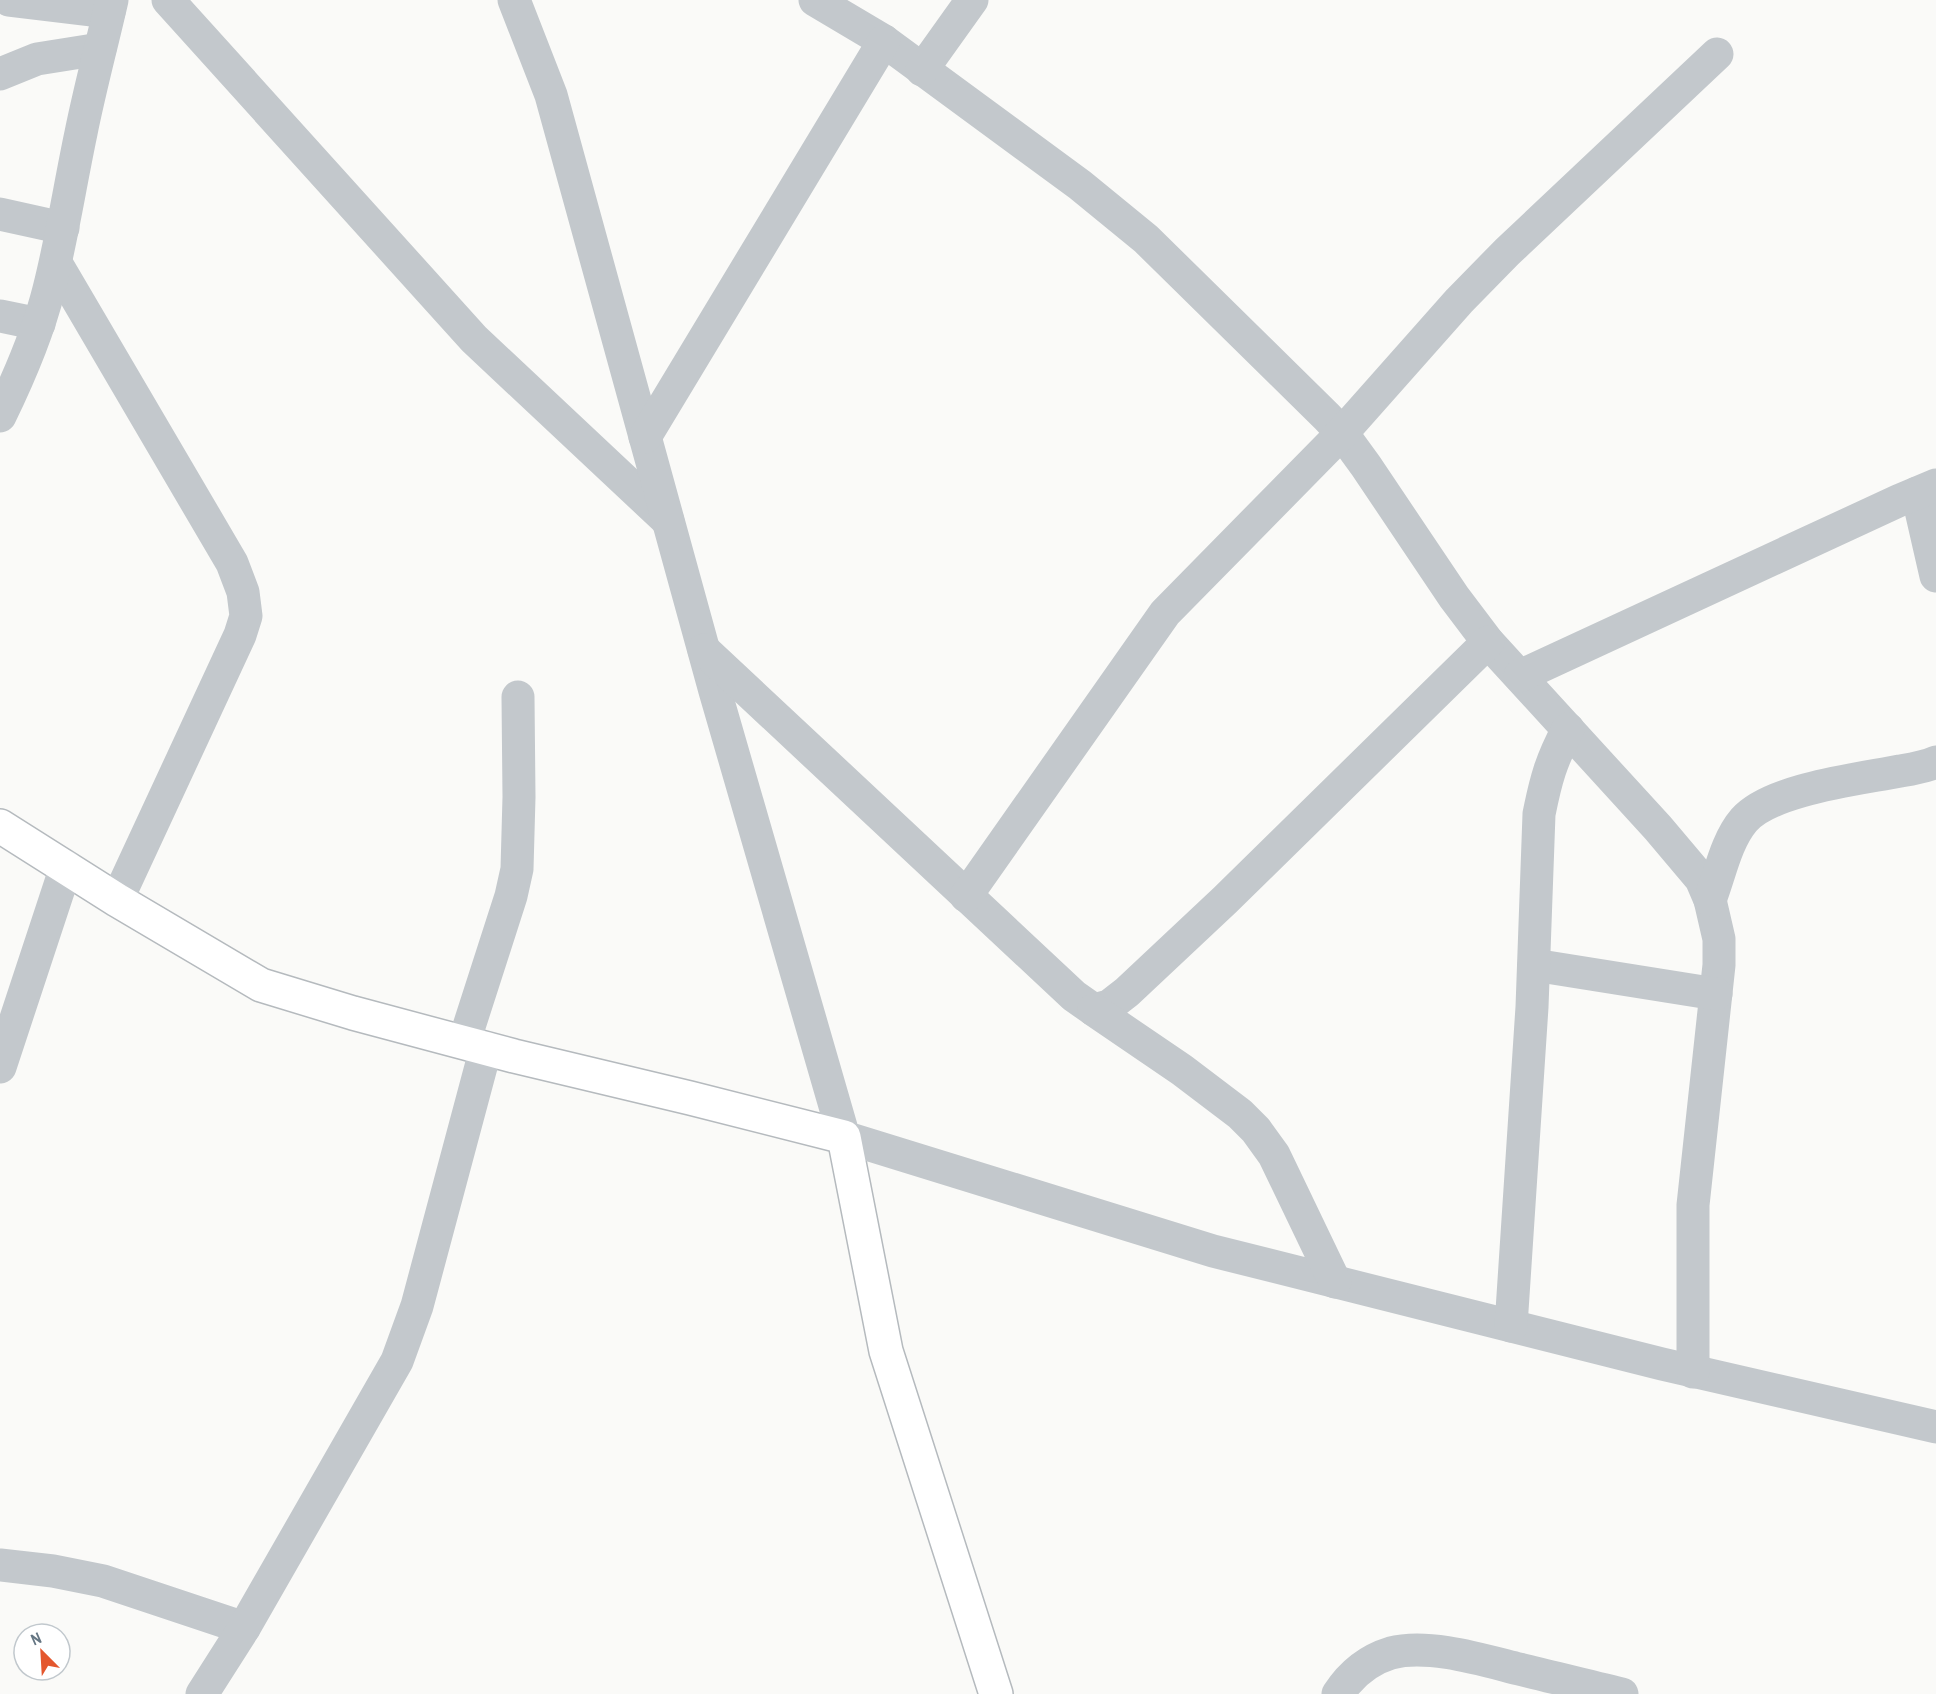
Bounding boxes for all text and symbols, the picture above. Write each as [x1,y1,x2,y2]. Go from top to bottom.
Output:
north arrow [12,1622,72,1682]
text: N [27,1626,45,1650]

